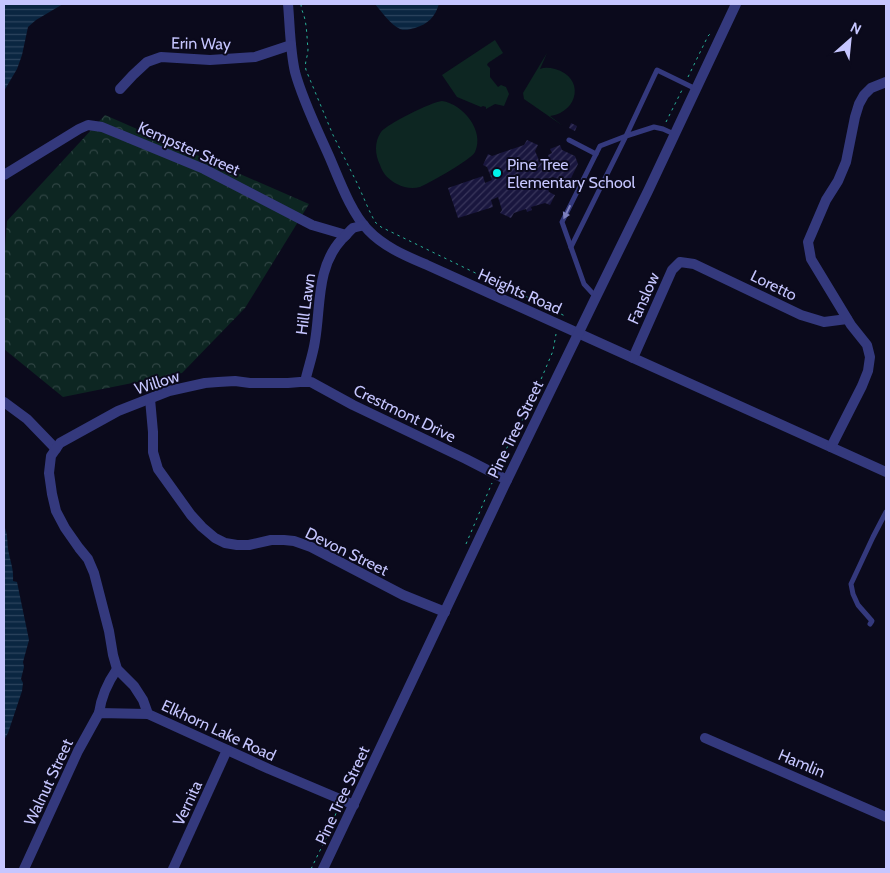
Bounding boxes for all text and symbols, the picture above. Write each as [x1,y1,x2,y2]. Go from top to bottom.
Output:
north arrow [825,15,875,65]
text: N [847,18,864,39]
street label: Erin Way [171,33,231,54]
street label: Kempster Street [135,117,243,180]
place label: Pine Tree Elementary School [507,155,635,192]
marker: Pine Tree Elementary School [491,167,503,179]
one-way arrow [563,204,571,219]
street label: Heights Road [475,265,565,318]
street label: Loretto [747,266,800,305]
street label: Fanslow [624,269,663,327]
street label: Hill Lawn [292,272,319,336]
street label: Willow [132,366,182,399]
street label: Pine Tree Street [484,377,548,481]
street label: Crestmont Drive [351,381,459,446]
street label: Devon Street [302,523,392,580]
street label: Elkhorn Lake Road [159,696,279,765]
street label: Walnut Street [20,735,77,829]
street label: Pine Tree Street [311,743,374,847]
street label: Hamlin [776,745,828,782]
street label: Vernita [169,777,206,829]

